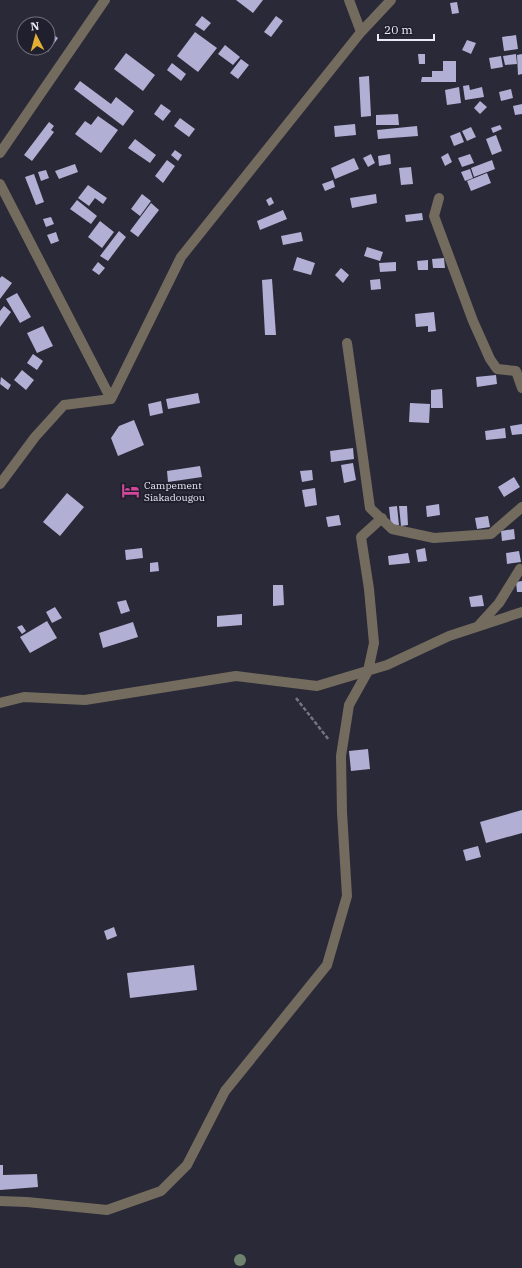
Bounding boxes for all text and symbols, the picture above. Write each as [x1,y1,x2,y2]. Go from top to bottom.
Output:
north arrow [16,16,56,56]
scale bar [378,16,434,42]
text: N [30,19,40,33]
text: 20 m [384,22,413,37]
place label: Campement Siakadougou [144,479,205,504]
hotel icon: Campement Siakadougou [121,481,141,501]

